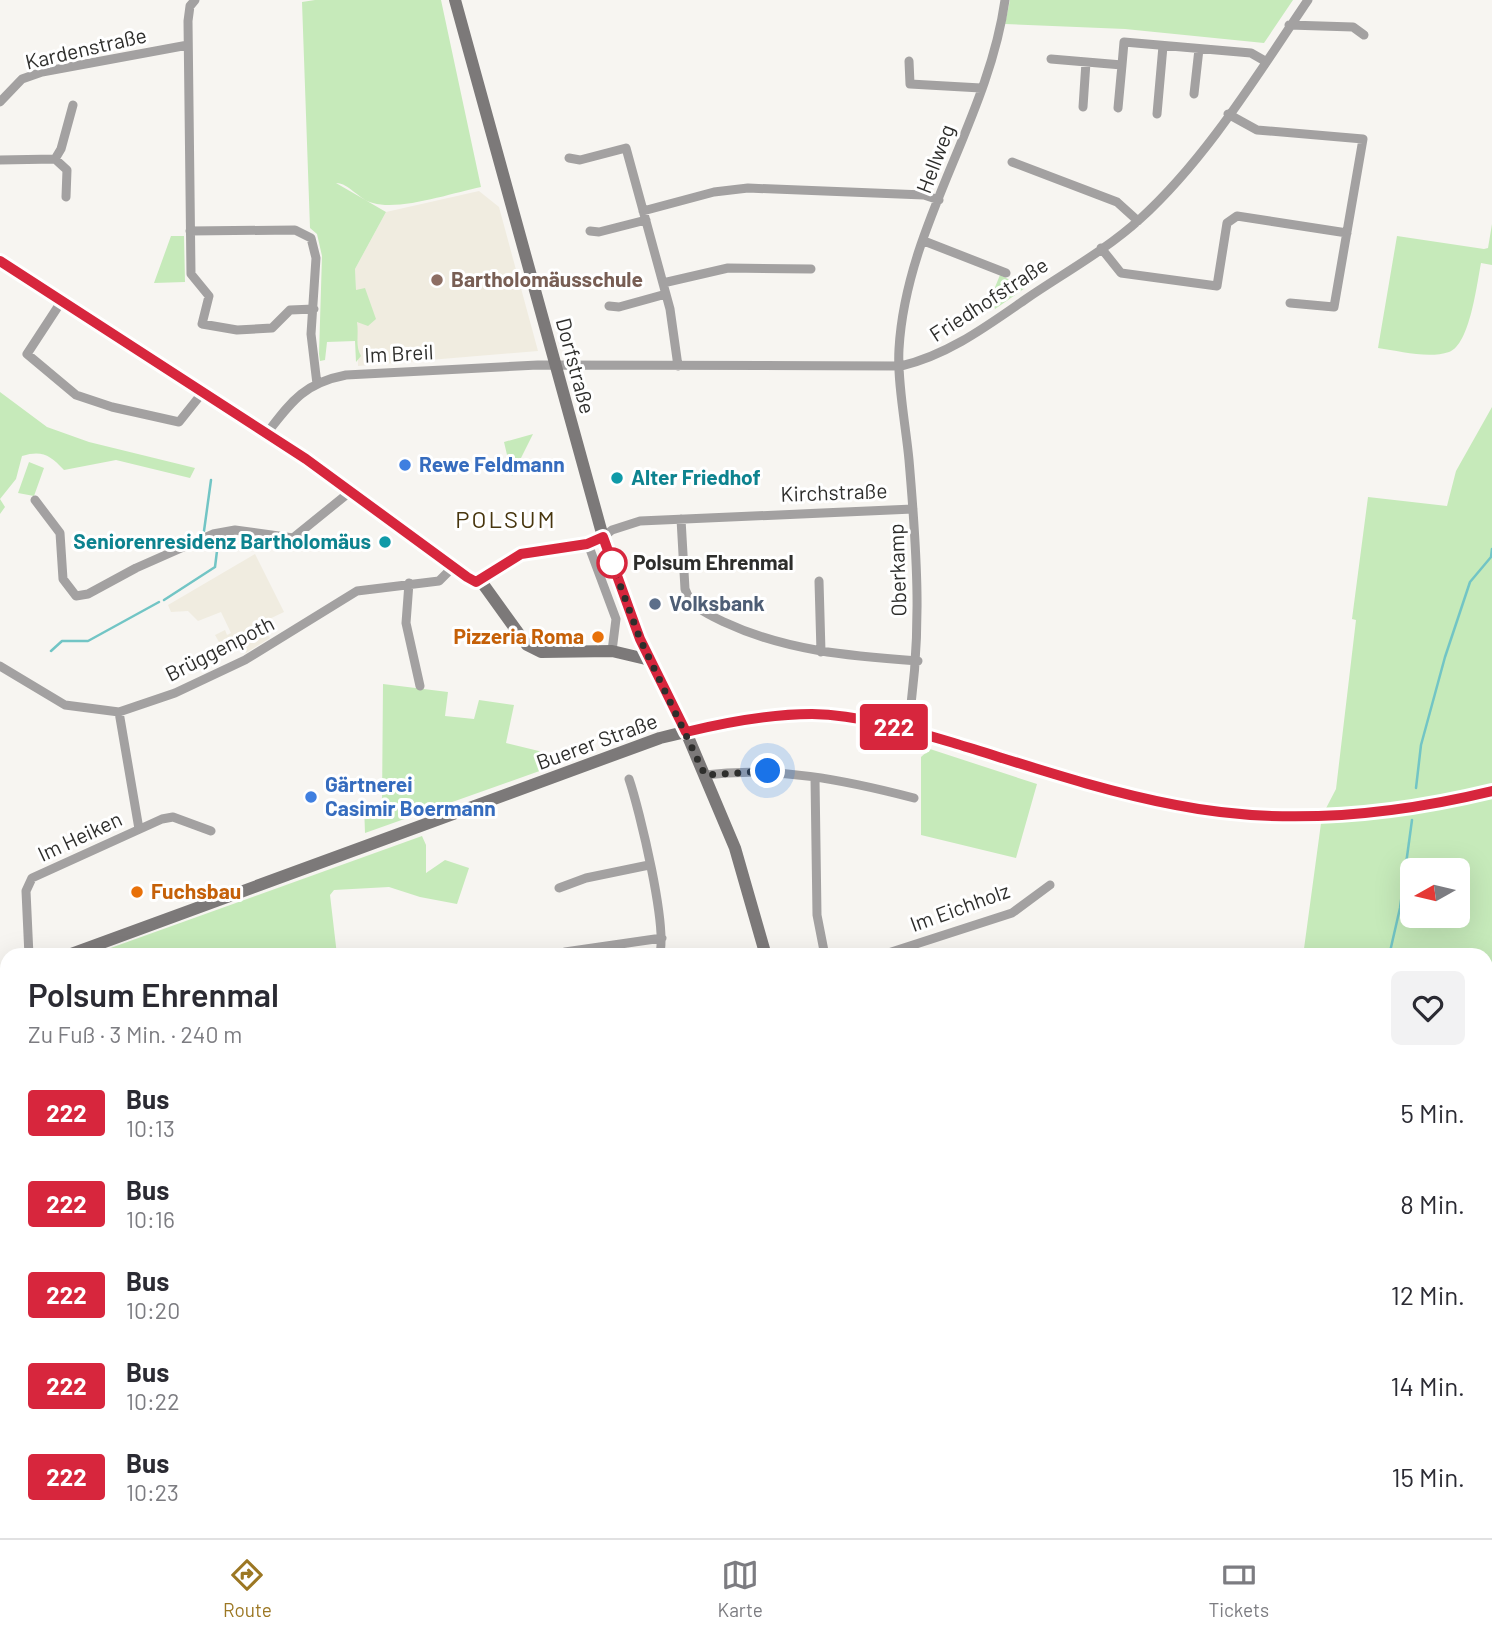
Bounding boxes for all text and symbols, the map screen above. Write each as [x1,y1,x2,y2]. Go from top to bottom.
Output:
street label: Kardenstraße [22,21,149,74]
street label: Hellweg [910,120,959,196]
street label: Friedhofstraße [924,251,1052,346]
place label: Bartholomäusschule [451,266,643,291]
marker: Bartholomäusschule [429,272,445,288]
street label: Dorfstraße [552,315,601,416]
street label: Im Breil [364,338,434,367]
place label: Rewe Feldmann [419,451,565,476]
marker: Rewe Feldmann [397,457,413,473]
place label: Alter Friedhof [631,464,761,489]
marker: Alter Friedhof [609,470,625,486]
street label: Kirchstraße [780,477,888,506]
district label: POLSUM [455,504,557,533]
street label: Oberkamp [882,523,911,617]
place label: Seniorenresidenz Bartholomäus [73,528,371,553]
marker: Seniorenresidenz Bartholomäus [377,534,393,550]
marker: Polsum Ehrenmal [597,548,627,578]
place label: Polsum Ehrenmal [633,549,794,574]
place label: Volksbank [669,590,765,615]
marker: Volksbank [647,596,663,612]
street label: Brüggenpoth [161,610,278,686]
place label: Pizzeria Roma [454,623,584,648]
marker: Pizzeria Roma [590,629,606,645]
line badge: 222 [854,704,934,750]
street label: Buerer Straße [533,707,660,774]
text: 222 [874,712,914,741]
your location [750,753,785,788]
place label: Gärtnerei Casimir Boermann [325,771,496,820]
marker: Gärtnerei Casimir Boermann [303,789,319,805]
street label: Im Heiken [33,805,125,866]
north arrow [1400,858,1470,928]
map controls [1400,858,1470,928]
street label: Im Eichholz [906,877,1013,936]
place label: Fuchsbau [151,878,241,903]
marker: Fuchsbau [129,884,145,900]
button: heart [1391,971,1465,1045]
text: Polsum Ehrenmal [28,974,279,1014]
text: Zu Fuß · 3 Min. · 240 m [28,1020,242,1048]
text: Bus [126,1083,169,1114]
text: 5 Min. [1401,1097,1465,1128]
text: 222 [46,1098,87,1127]
text: 10:13 [126,1114,175,1142]
text: Bus [126,1174,169,1205]
text: 8 Min. [1400,1188,1465,1219]
text: 222 [46,1189,87,1218]
text: 10:16 [126,1205,175,1233]
text: Bus [126,1265,169,1296]
text: 12 Min. [1391,1279,1465,1310]
text: 222 [46,1280,87,1309]
text: 10:20 [126,1296,180,1324]
text: Bus [126,1356,169,1387]
text: 14 Min. [1390,1370,1465,1401]
text: 222 [46,1371,87,1400]
text: 10:22 [126,1387,180,1415]
text: Bus [126,1447,169,1478]
text: 15 Min. [1391,1461,1465,1492]
text: 222 [46,1462,87,1491]
text: 10:23 [126,1478,179,1506]
tab: Route [223,1556,272,1621]
tab: Karte [718,1556,763,1621]
tab: Tickets [1209,1556,1269,1621]

